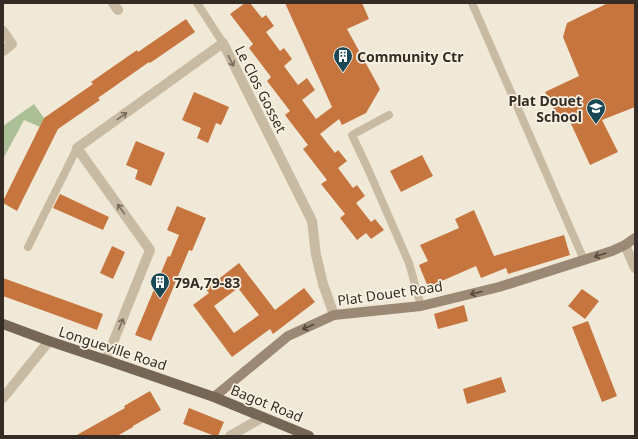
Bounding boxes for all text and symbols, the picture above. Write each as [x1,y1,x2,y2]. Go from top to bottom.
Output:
street label: Le Clos Gosset [231,42,291,136]
building icon: Community Ctr [332,45,354,73]
place label: Community Ctr [357,47,464,66]
one-way arrow [228,55,236,67]
place label: Plat Douet School [509,91,582,126]
school or university icon: Plat Douet School [585,97,607,125]
one-way arrow [116,112,127,120]
one-way arrow [117,204,125,215]
one-way arrow [594,252,607,259]
building icon: 79A,79-83 [149,271,171,299]
place label: 79A,79-83 [174,273,240,292]
street label: Plat Douet Road [336,276,444,310]
one-way arrow [470,289,483,297]
one-way arrow [118,318,125,330]
street label: Longueville Road [57,322,169,374]
one-way arrow [303,324,315,331]
street label: Bagot Road [228,380,306,426]

